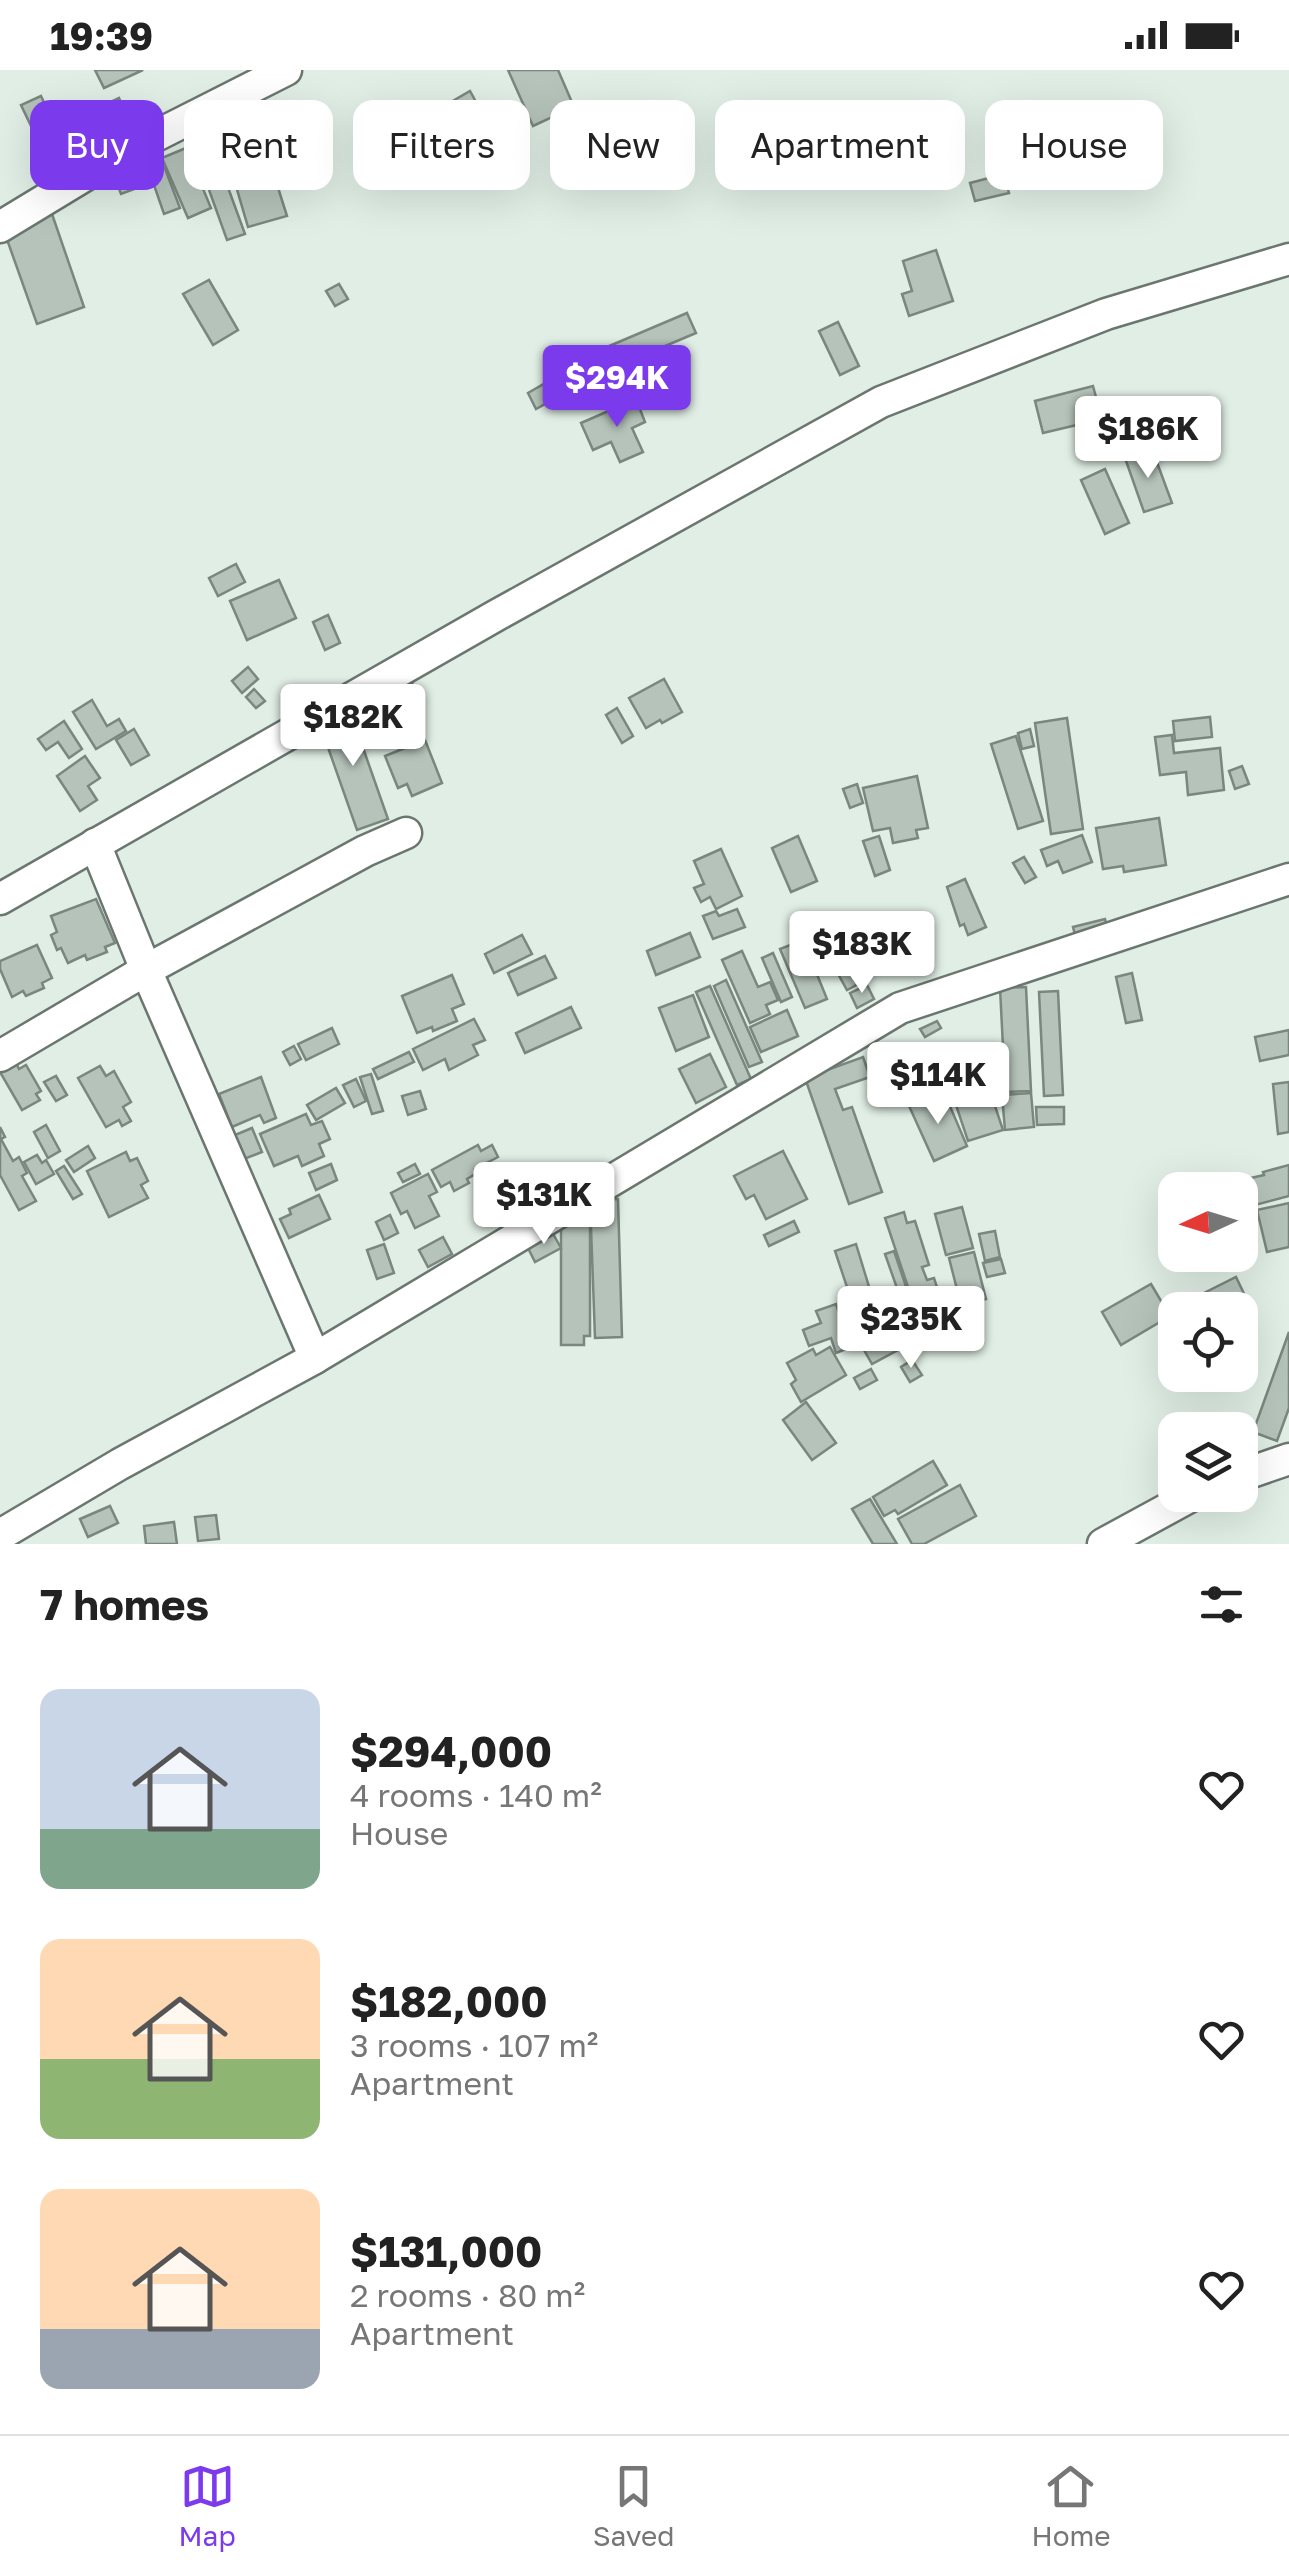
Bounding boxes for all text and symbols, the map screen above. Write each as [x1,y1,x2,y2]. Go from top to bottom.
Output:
text: 19:39 [50,13,153,58]
chip: Buy [30,100,164,190]
chip: Rent [184,100,333,190]
chip: Filters [353,100,530,190]
chip: New [550,100,695,190]
chip: Apartment [715,100,965,190]
chip: House [985,100,1163,190]
pin: $294K [547,345,687,430]
text: $294K [565,358,669,396]
pin: $186K [1078,396,1218,481]
text: $186K [1097,409,1199,447]
pin: $182K [283,684,423,769]
text: $182K [302,697,404,735]
pin: $183K [792,911,932,996]
text: $183K [811,924,913,962]
pin: $114K [868,1042,1008,1127]
text: $114K [889,1055,987,1093]
pin: $131K [474,1162,614,1247]
north arrow [1158,1172,1258,1272]
map controls [1158,1172,1258,1512]
text: $131K [495,1175,593,1213]
pin: $235K [841,1286,981,1371]
button: locate [1158,1292,1258,1392]
text: $235K [859,1299,963,1337]
button: layers [1158,1412,1258,1512]
icon: filters [1194,1577,1249,1632]
text: 7 homes [40,1579,209,1629]
text: $294,000 [350,1726,552,1776]
icon: home [120,1729,240,1849]
icon: heart [1194,1762,1249,1817]
text: 4 rooms · 140 m² [350,1776,602,1814]
text: House [350,1814,448,1852]
text: $182,000 [350,1976,548,2026]
icon: home [120,1979,240,2099]
icon: heart [1194,2012,1249,2067]
text: 3 rooms · 107 m² [350,2026,598,2064]
text: Apartment [350,2064,514,2102]
text: $131,000 [350,2226,542,2276]
icon: home [120,2229,240,2349]
icon: heart [1194,2262,1249,2317]
text: 2 rooms · 80 m² [350,2276,585,2314]
text: Apartment [350,2314,514,2352]
tab: Map [179,2459,236,2552]
tab: Saved [593,2459,674,2552]
tab: Home [1031,2459,1111,2552]

